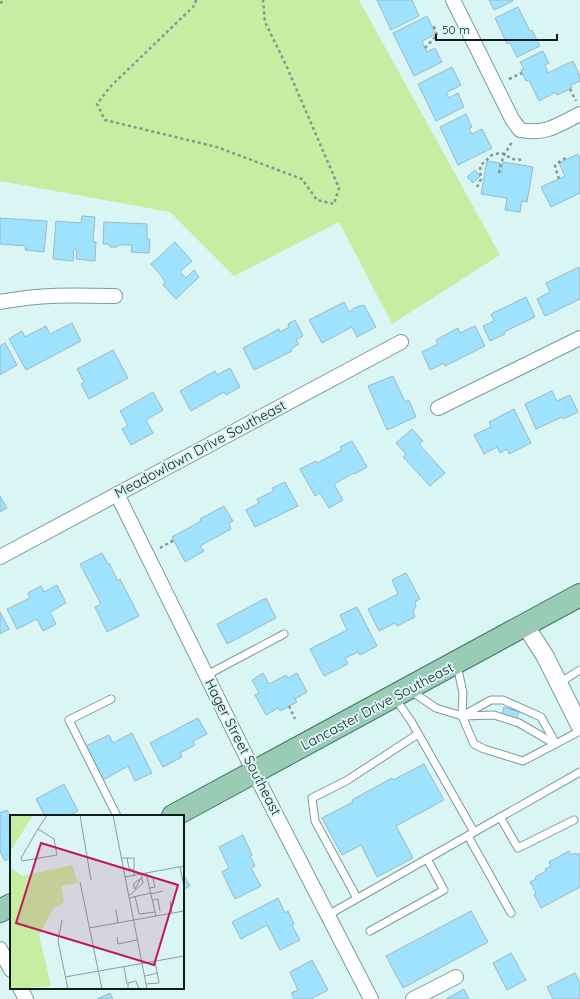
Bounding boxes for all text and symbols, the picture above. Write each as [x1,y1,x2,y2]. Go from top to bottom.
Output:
scale bar [436,16,557,42]
text: 50 m [442,22,470,37]
street label: Meadowlawn Drive Southeast [111,396,289,502]
street label: Lancaster Drive Southeast [298,658,457,754]
street label: Hager Street Southeast [201,676,285,819]
inset map [10,815,184,989]

